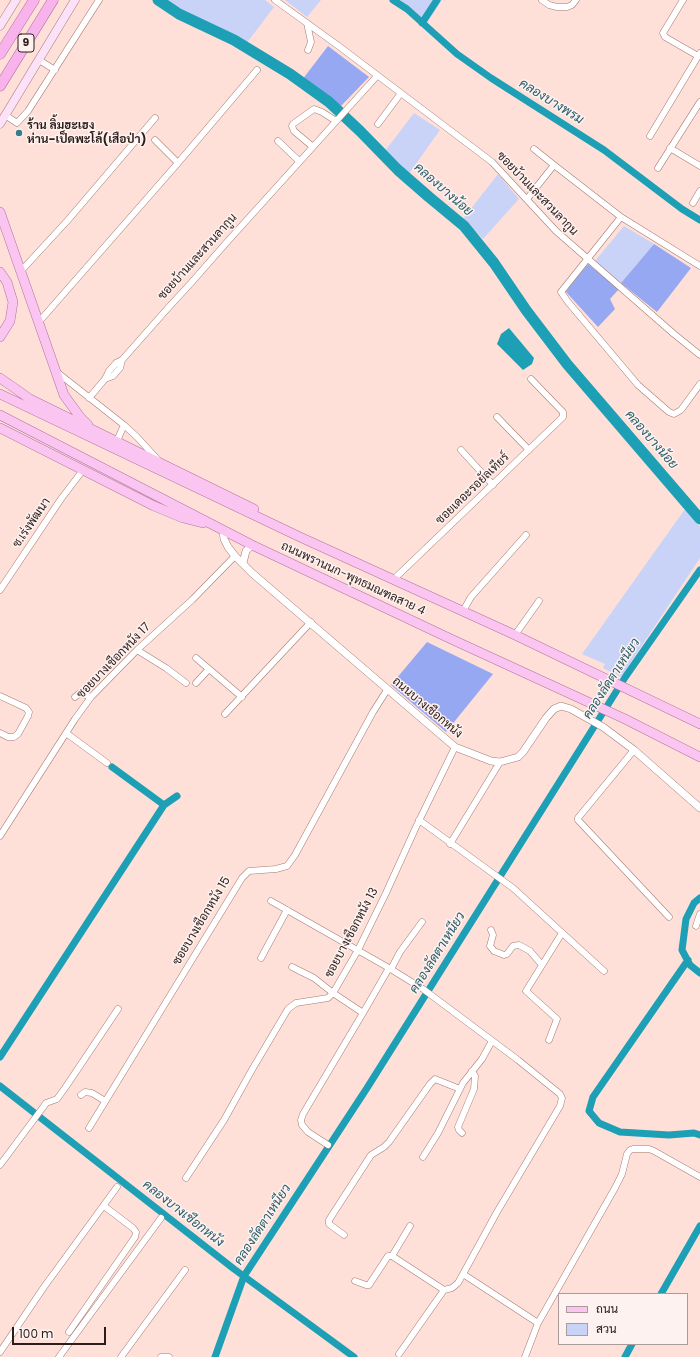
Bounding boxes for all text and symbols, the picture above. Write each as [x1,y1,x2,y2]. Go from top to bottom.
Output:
road number: 9 [18,34,34,52]
water label: คลองบางพรม [516,76,586,128]
place label: ร้าน ลิ้มฮะเฮง ห่าน-เป็ดพะโล้(เสือป่า) [27,119,146,147]
marker: ร้าน ลิ้มฮะเฮง ห่าน-เป็ดพะโล้(เสือป่า) [14,128,24,138]
street label: ซอยบ้านและสวนลากูน [493,149,581,239]
water label: คลองบางน้อย [410,160,476,220]
street label: ซอยบ้านและสวนลากูน [156,211,240,303]
water label: คลองบางน้อย [621,407,681,473]
street label: ซอยเดอะรอยัลเทียร์ [433,450,513,528]
street label: ซ.เร่งพัฒนา [10,495,54,551]
street label: ถนนพรานนก-พุทธมณฑลสาย 4 [279,539,427,619]
street label: ซอยบางเชือกหนัง 17 [74,620,154,702]
water label: คลองลัดตาเหนียว [580,636,644,722]
street label: ถนนบางเชือกหนัง [389,675,465,741]
street label: ซอยบางเชือกหนัง 15 [170,874,234,968]
street label: ซอยบางเชือกหนัง 13 [322,885,382,981]
water label: คลองลัดตาเหนียว [407,909,469,997]
water label: คลองบางเชือกหนัง [139,1177,227,1251]
water label: คลองลัดตาเหนียว [231,1182,295,1268]
legend [558,1293,688,1345]
text: ถนน [596,1300,618,1317]
scale bar [14,1319,108,1345]
text: สวน [596,1320,617,1337]
text: 100 m [19,1325,53,1342]

